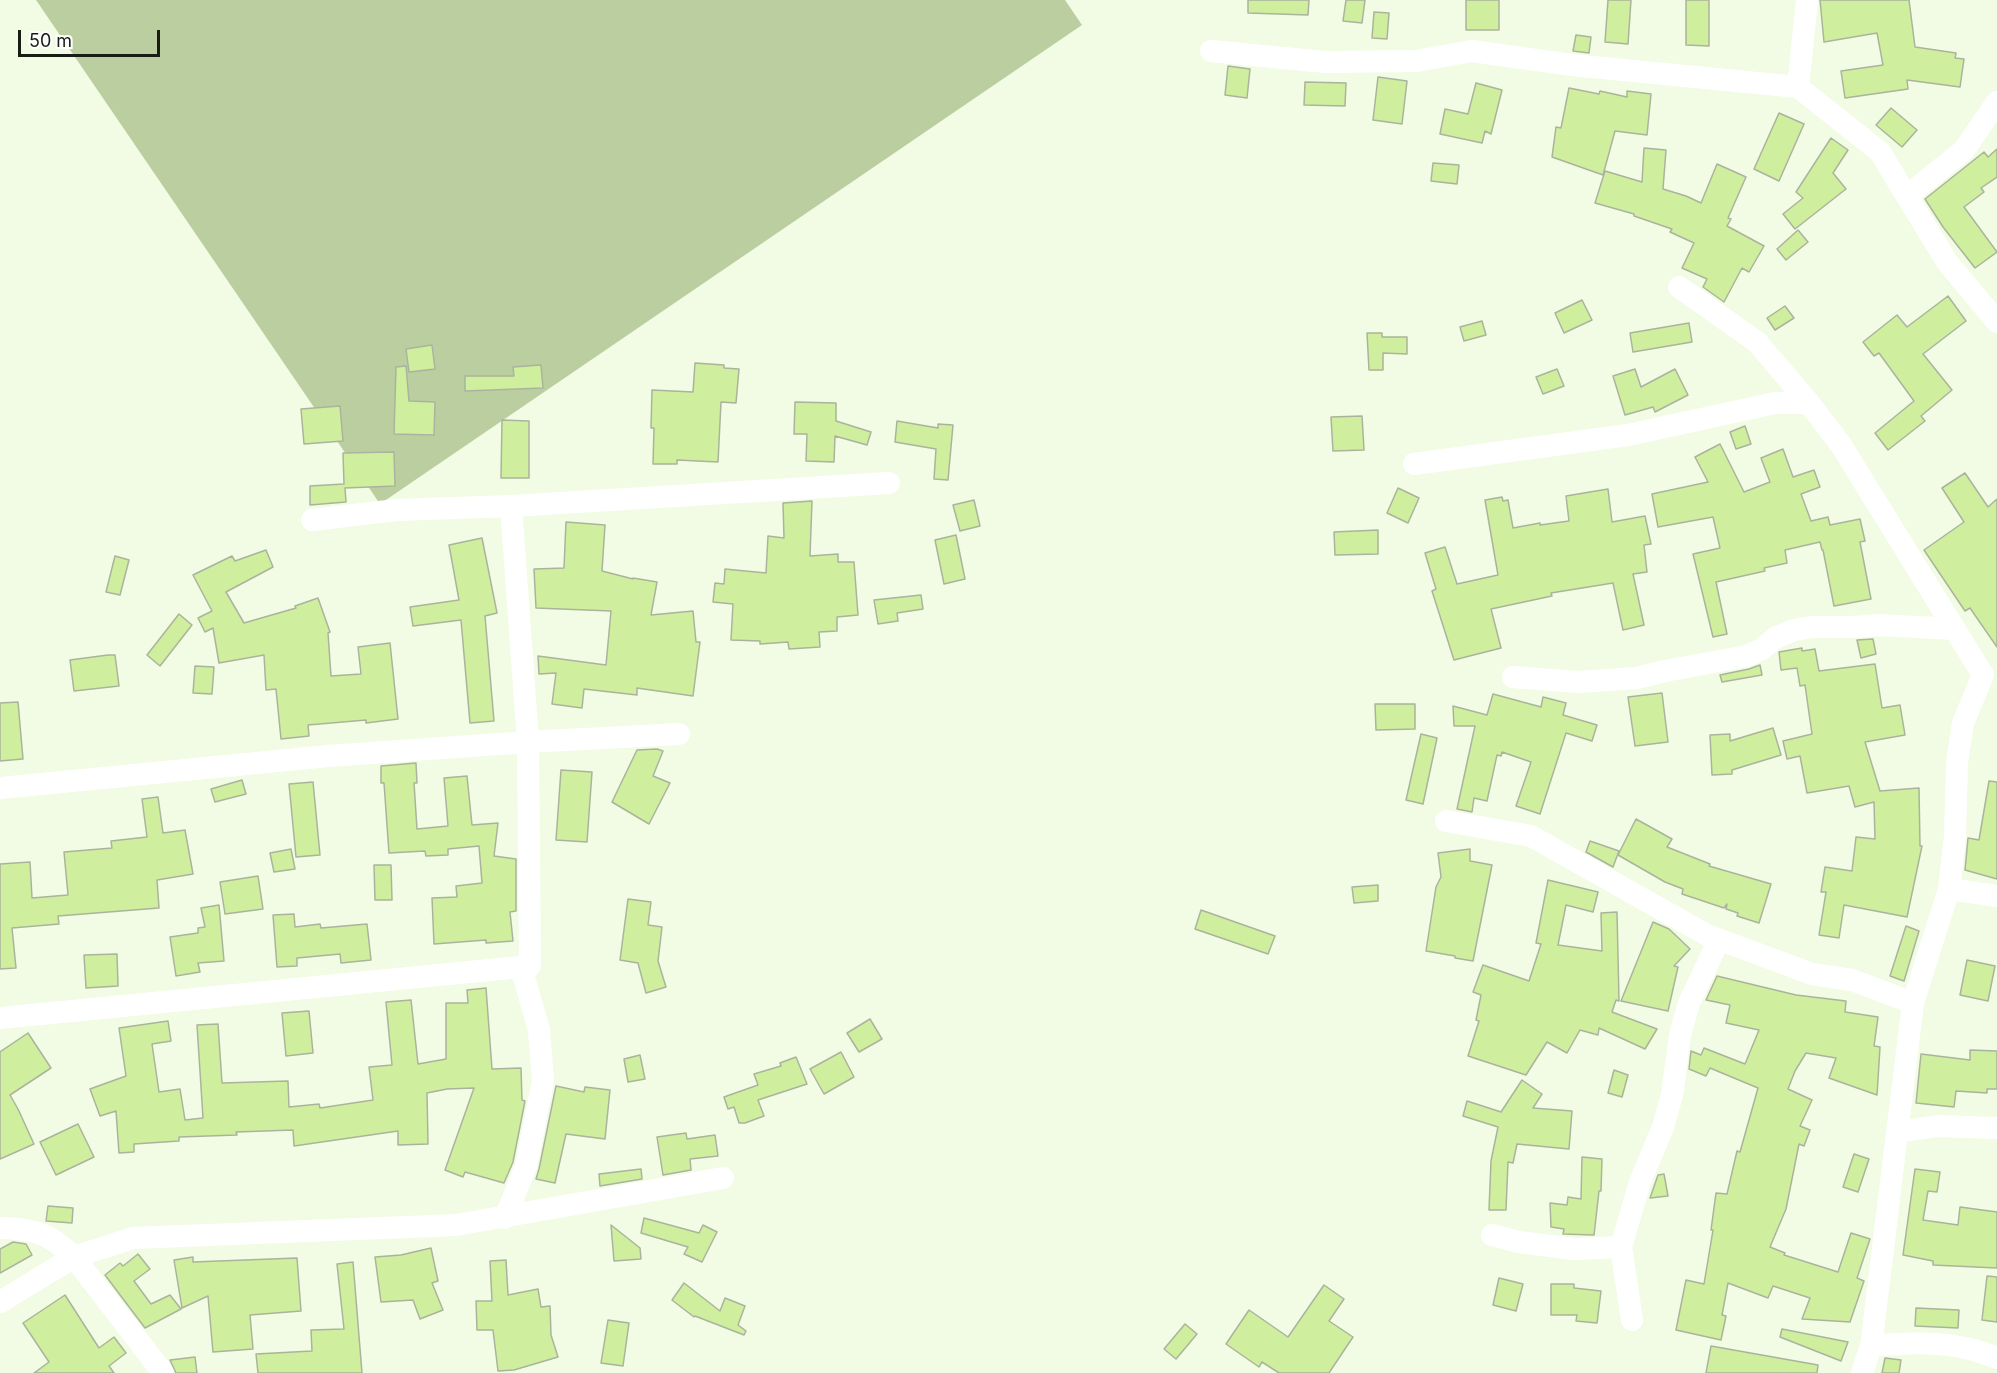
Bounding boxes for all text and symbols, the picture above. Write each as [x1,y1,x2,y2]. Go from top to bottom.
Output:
scale bar [21,18,164,56]
text: 50 m [29,30,72,51]

